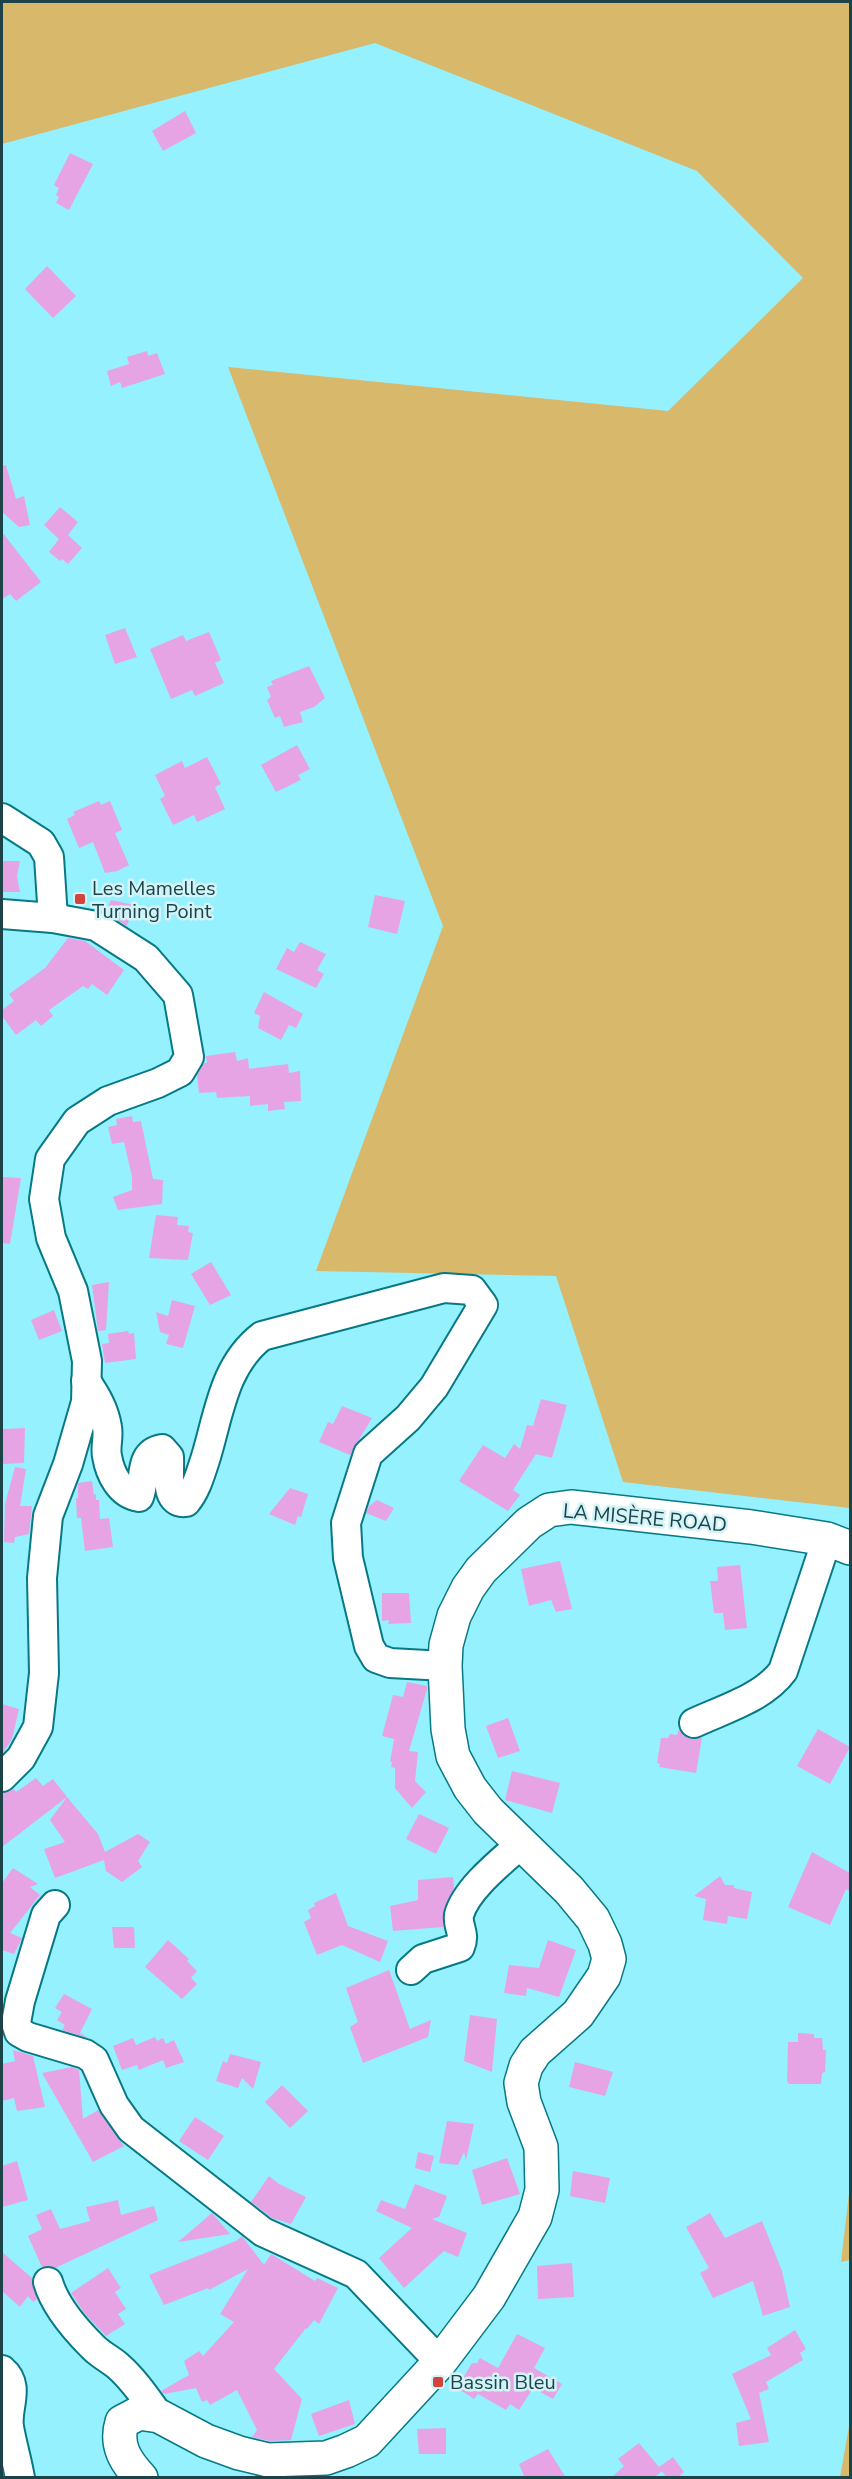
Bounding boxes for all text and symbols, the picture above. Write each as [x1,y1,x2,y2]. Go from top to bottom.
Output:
place label: Les Mamelles Turning Point [92,875,216,925]
marker: Les Mamelles Turning Point [73,892,87,906]
street label: LA MISÈRE ROAD [562,1497,728,1539]
place label: Bassin Bleu [450,2369,556,2396]
marker: Bassin Bleu [431,2375,445,2389]

